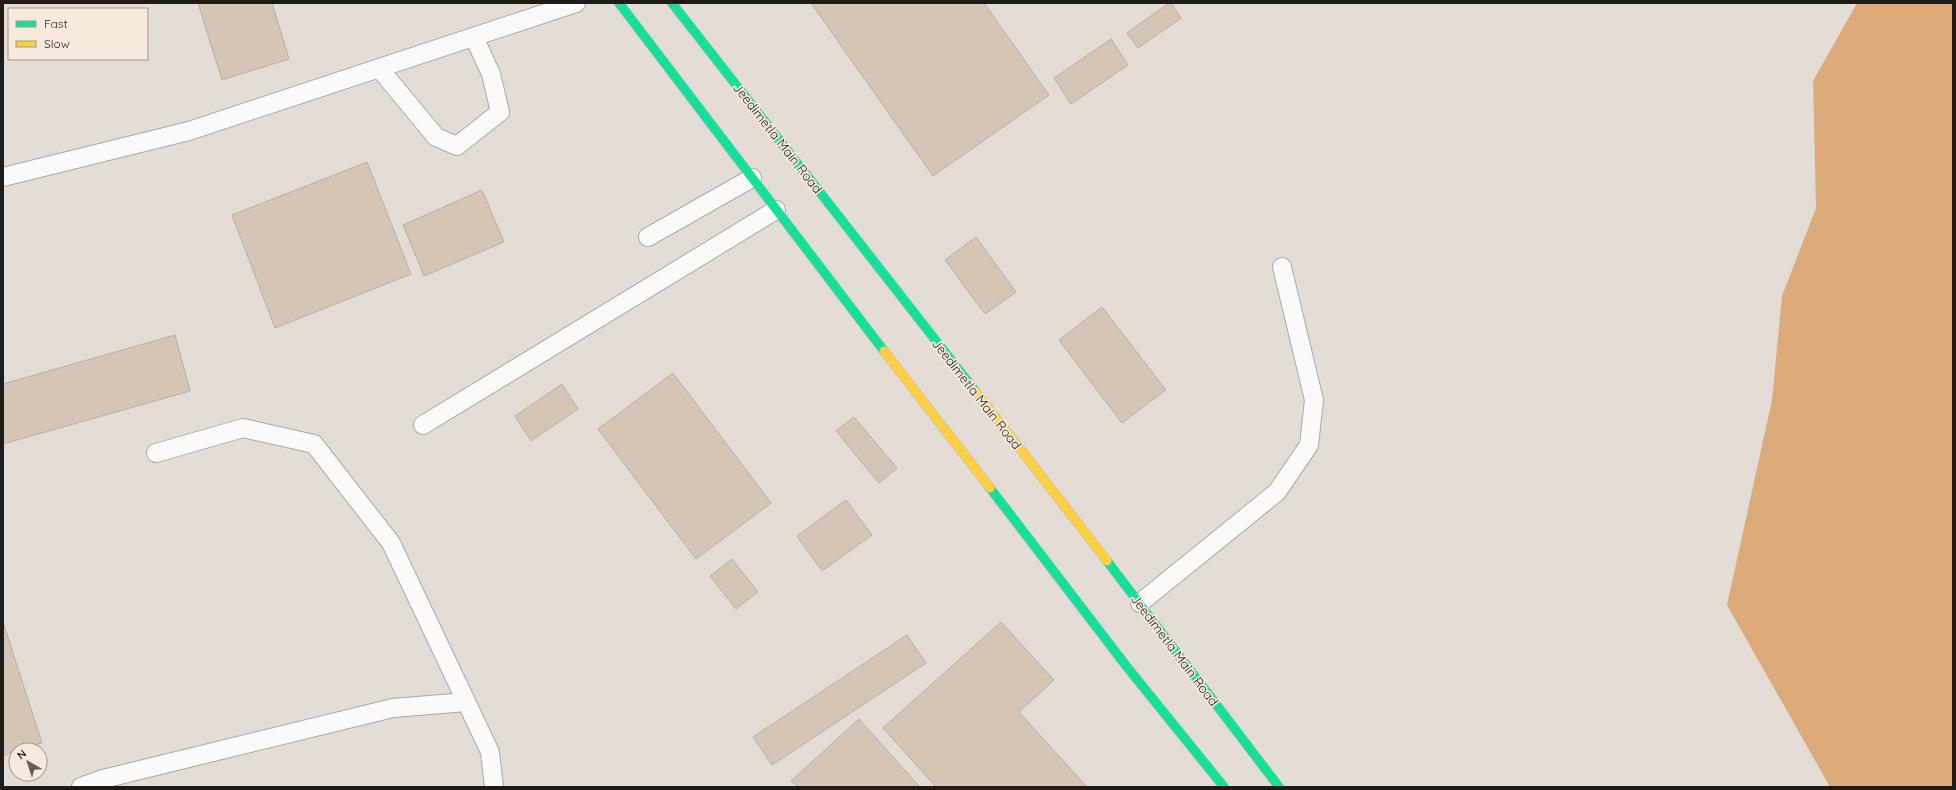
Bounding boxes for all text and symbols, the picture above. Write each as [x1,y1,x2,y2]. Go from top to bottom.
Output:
legend [8,8,148,60]
text: Fast [44,16,68,31]
text: Slow [44,36,70,51]
street label: Jeedimetla Main Road [730,80,826,196]
street label: Jeedimetla Main Road [929,336,1025,452]
street label: Jeedimetla Main Road [1128,591,1222,709]
north arrow [8,742,48,782]
text: N [14,746,29,762]

